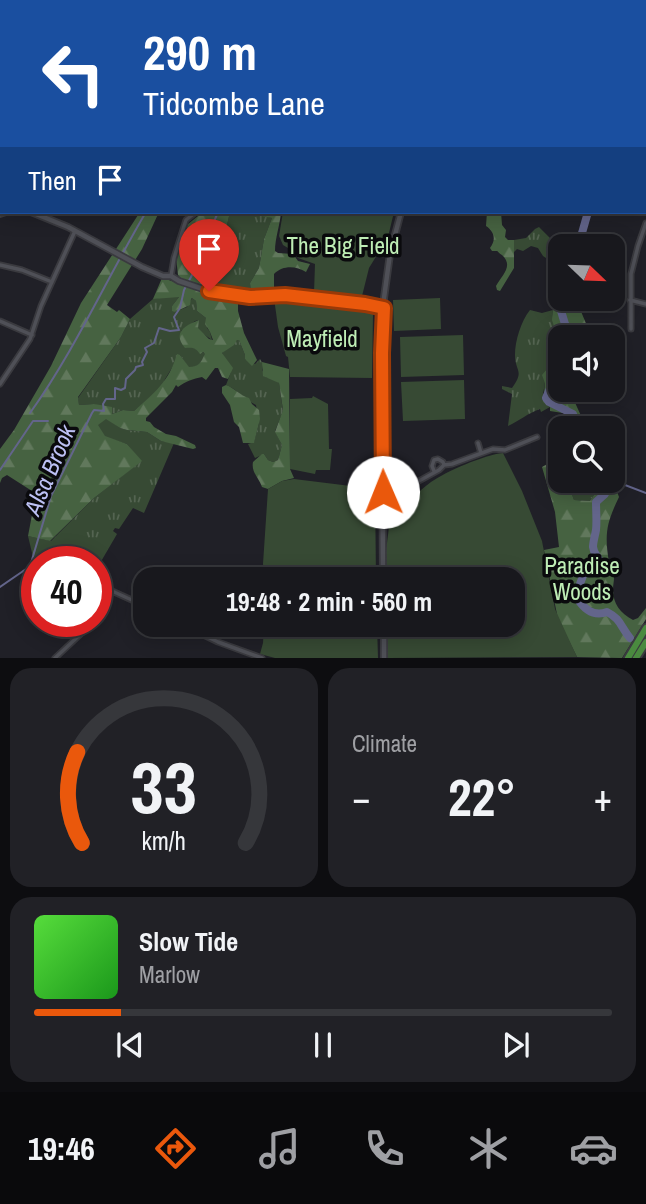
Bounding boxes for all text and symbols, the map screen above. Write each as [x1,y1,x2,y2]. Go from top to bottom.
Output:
text: 290 m [143,19,257,85]
icon: left [28,28,119,119]
text: Tidcombe Lane [143,82,325,125]
icon: arrive [91,161,129,199]
text: Then [28,163,77,198]
pin [179,219,239,291]
icon: arrive [190,230,228,268]
park label: The Big Field [286,230,400,261]
north arrow [548,234,625,312]
map controls [548,234,625,493]
park label: Mayfield [286,323,358,354]
button: sound [548,325,625,402]
button: search [548,416,625,493]
water label: Alsa Brook [15,418,83,521]
position arrow [346,455,420,529]
speed limit sign: 40 [21,546,112,637]
park label: Paradise Woods [544,550,620,607]
text: 19:48 · 2 min · 560 m [226,584,432,619]
text: Climate [352,728,417,759]
text: 33 [131,739,197,837]
text: 22° [448,762,516,832]
text: − [352,772,370,823]
text: + [594,772,612,823]
text: km/h [142,824,186,858]
text: Slow Tide [139,924,238,959]
text: Marlow [139,959,200,990]
icon: previous [111,1026,149,1064]
icon: pause [304,1026,342,1064]
icon: next [497,1026,535,1064]
icon: directions [151,1124,200,1173]
icon: music [255,1124,304,1173]
icon: phone [360,1124,409,1173]
icon: climate [464,1124,513,1173]
icon: car [569,1124,618,1173]
text: 19:46 [28,1127,95,1170]

